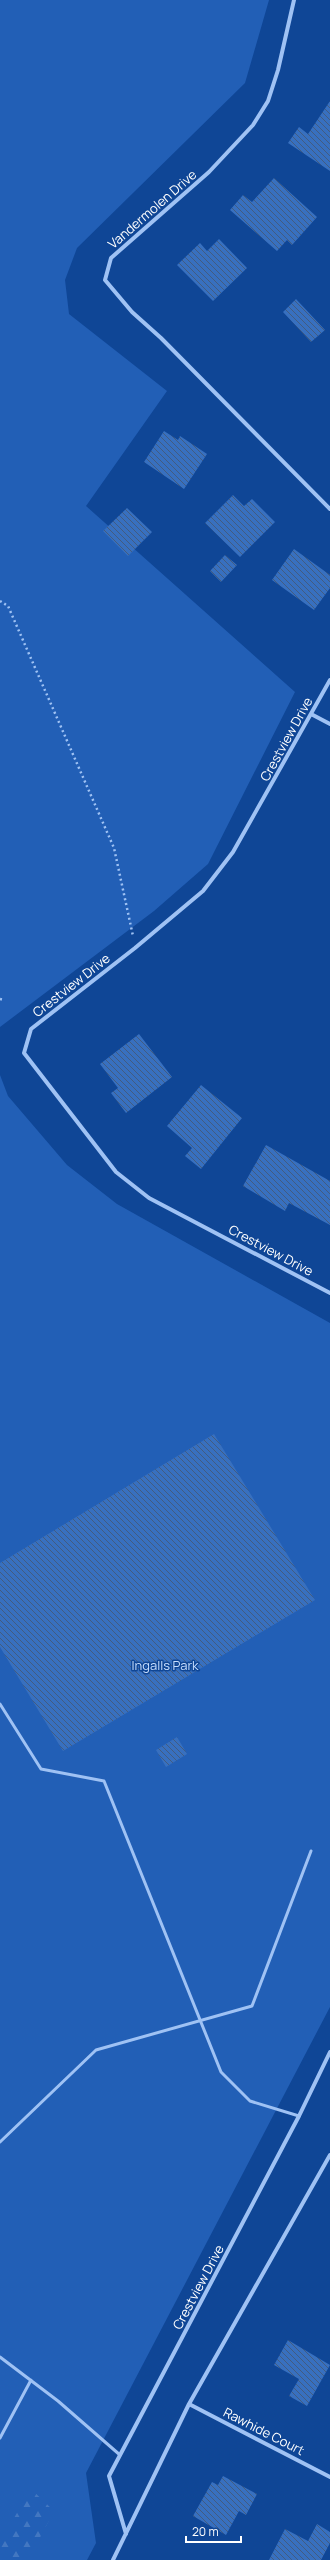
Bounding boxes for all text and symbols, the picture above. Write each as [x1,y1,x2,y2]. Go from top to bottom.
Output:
street label: Vandermolen Drive [104,165,200,253]
street label: Crestview Drive [255,693,317,784]
street label: Crestview Drive [29,949,114,1021]
street label: Crestview Drive [226,1220,317,1280]
park label: Ingalls Park [131,1656,199,1674]
street label: Crestview Drive [168,2241,228,2332]
street label: Rawhide Court [221,2403,307,2459]
scale bar [186,2518,241,2544]
text: 20 m [192,2523,219,2540]

